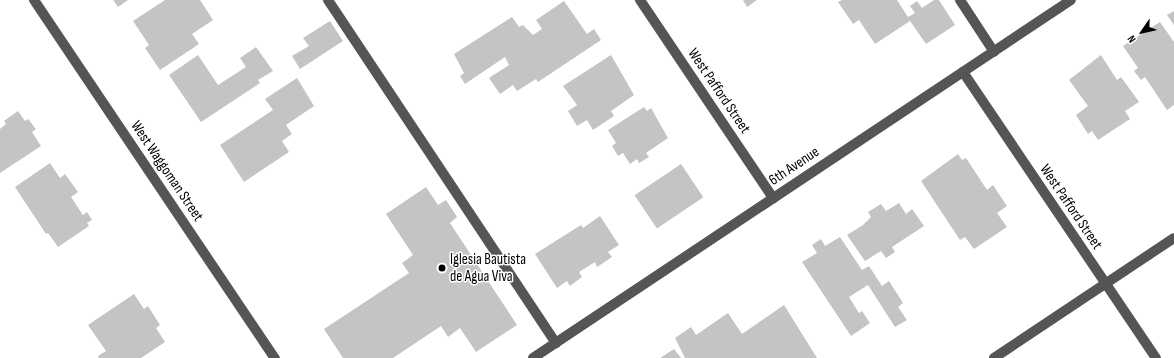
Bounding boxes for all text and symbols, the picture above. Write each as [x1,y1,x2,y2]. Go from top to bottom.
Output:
north arrow [1122,12,1162,52]
text: N [1125,33,1139,45]
street label: West Pafford Street [684,45,754,137]
street label: West Waggoman Street [127,117,207,225]
street label: 6th Avenue [765,143,823,189]
street label: West Pafford Street [1036,161,1106,253]
place label: Iglesia Bautista de Agua Viva [450,250,526,285]
marker: Iglesia Bautista de Agua Viva [437,263,447,273]

